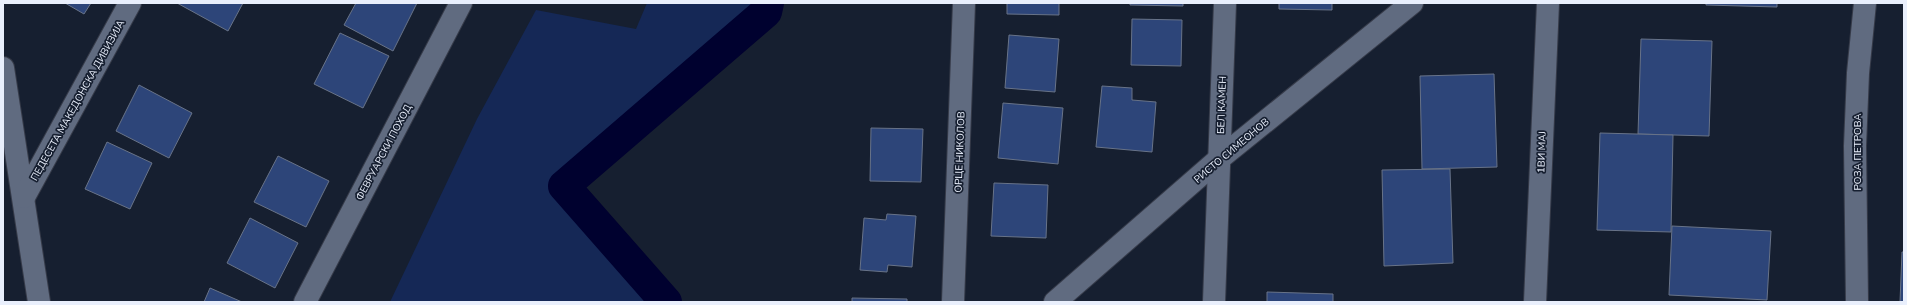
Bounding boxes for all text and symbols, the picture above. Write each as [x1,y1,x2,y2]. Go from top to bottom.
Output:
street label: ПЕДЕСЕТА МАКЕДОНСКА ДИВИЗИЈА [28,17,128,184]
street label: БЕЛ КАМЕН [1214,76,1230,134]
street label: ФЕВРУАРСКИ ПОХОД [353,102,415,203]
street label: ОРЦЕ НИКОЛОВ [952,111,968,193]
street label: РОЗА ПЕТРОВА [1851,113,1865,191]
street label: РИСТО СИМЕОНОВ [1191,115,1272,186]
street label: 1ВИ МАЈ [1534,131,1550,173]

